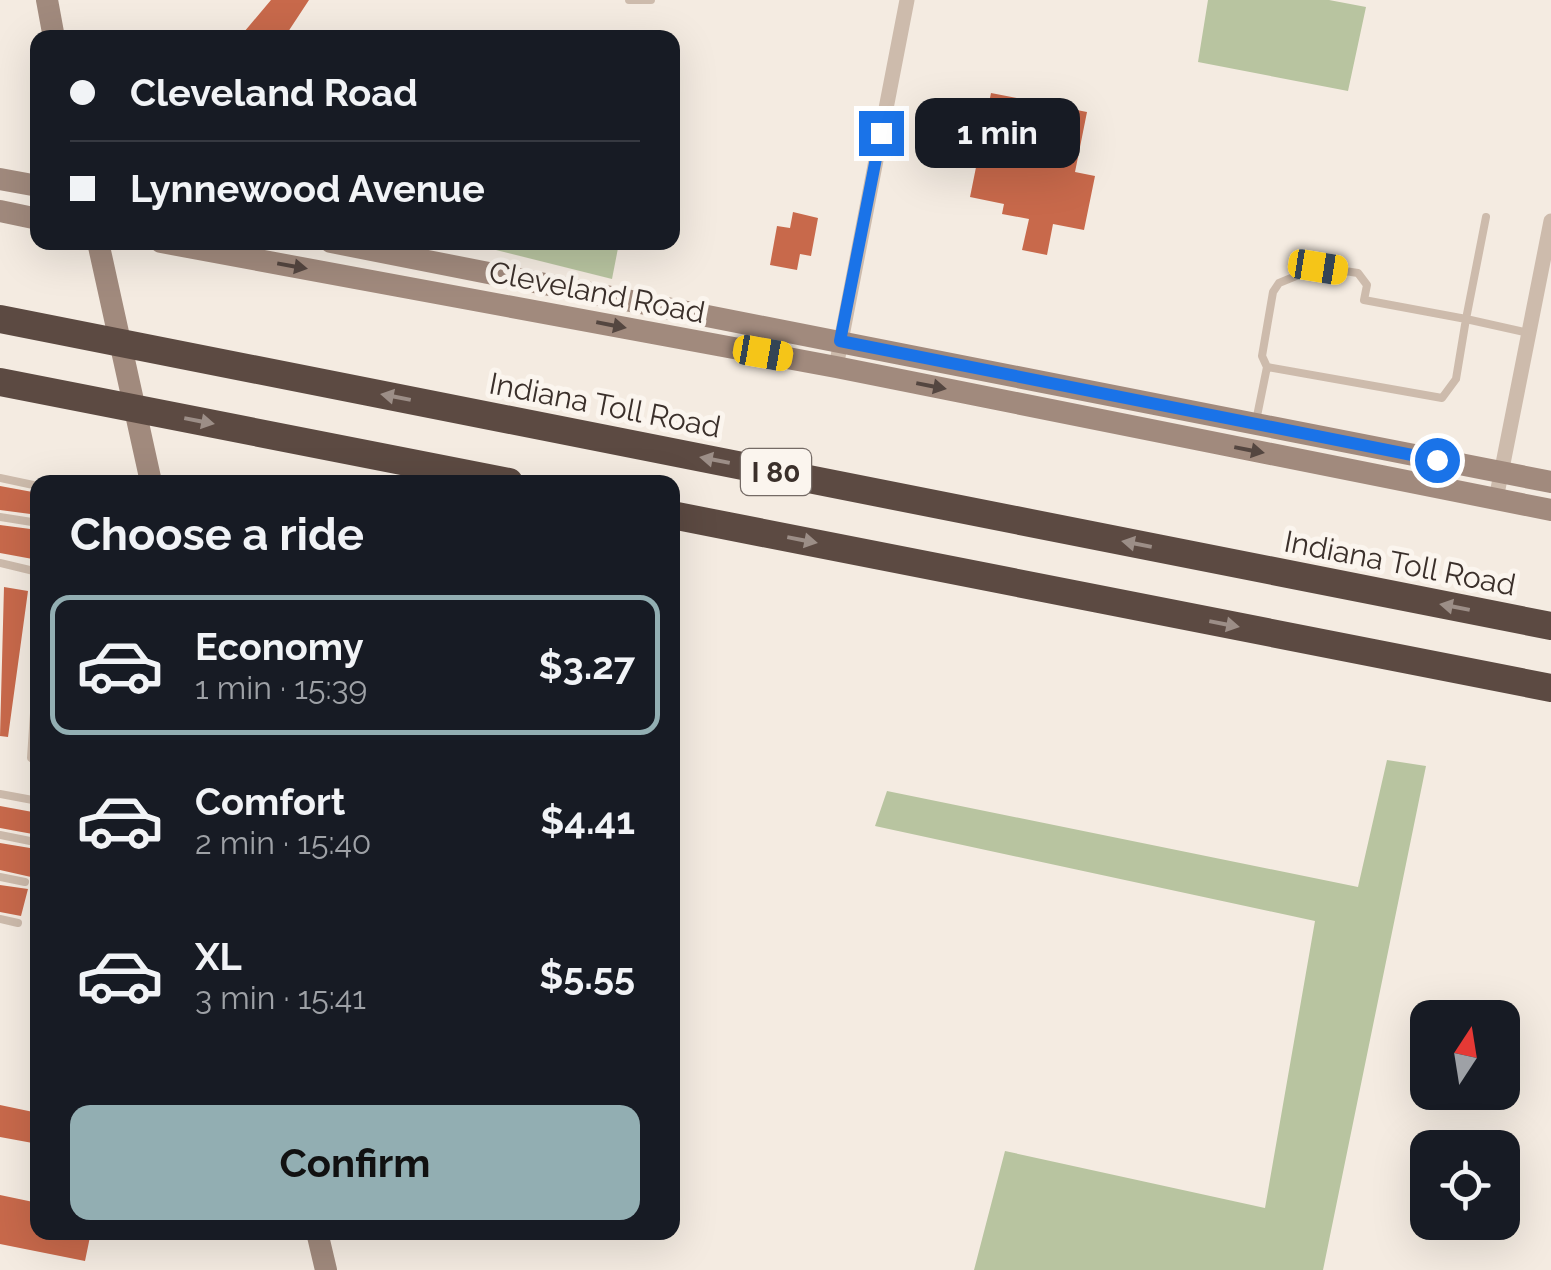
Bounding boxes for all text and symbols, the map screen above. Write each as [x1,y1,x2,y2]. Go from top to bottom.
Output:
text: Cleveland Road [130,70,418,115]
callout: 1 min [916,98,1081,168]
route end [859,111,904,156]
text: 1 min [957,114,1038,151]
text: Lynnewood Avenue [130,166,485,211]
car [1286,247,1350,287]
street label: Cleveland Road [486,254,708,330]
one-way arrow [276,259,308,274]
one-way arrow [596,318,628,333]
car [731,333,795,373]
street label: Indiana Toll Road [486,365,724,445]
one-way arrow [915,378,946,394]
one-way arrow [380,389,411,404]
one-way arrow [183,414,214,430]
route start [1415,438,1460,483]
one-way arrow [1234,442,1265,458]
road number: I 80 [741,449,811,495]
one-way arrow [699,452,730,468]
text: Choose a ride [70,508,364,561]
street label: Indiana Toll Road [1281,523,1519,603]
one-way arrow [787,533,818,549]
one-way arrow [1121,535,1152,551]
one-way arrow [1440,599,1471,615]
one-way arrow [1209,616,1240,632]
icon: car [75,620,165,710]
text: Economy [195,624,364,669]
text: $3.27 [539,643,635,688]
text: 1 min · 15:39 [195,669,367,706]
icon: car [75,775,165,865]
text: Comfort [195,779,345,824]
text: $4.41 [540,798,635,843]
text: 2 min · 15:40 [195,824,371,861]
icon: car [75,930,165,1020]
text: XL [195,934,242,979]
text: $5.55 [539,953,635,998]
text: 3 min · 15:41 [195,979,366,1016]
north arrow [1410,1000,1520,1110]
map controls [1410,1000,1520,1240]
button: Confirm [70,1105,640,1220]
button: locate [1410,1130,1520,1240]

